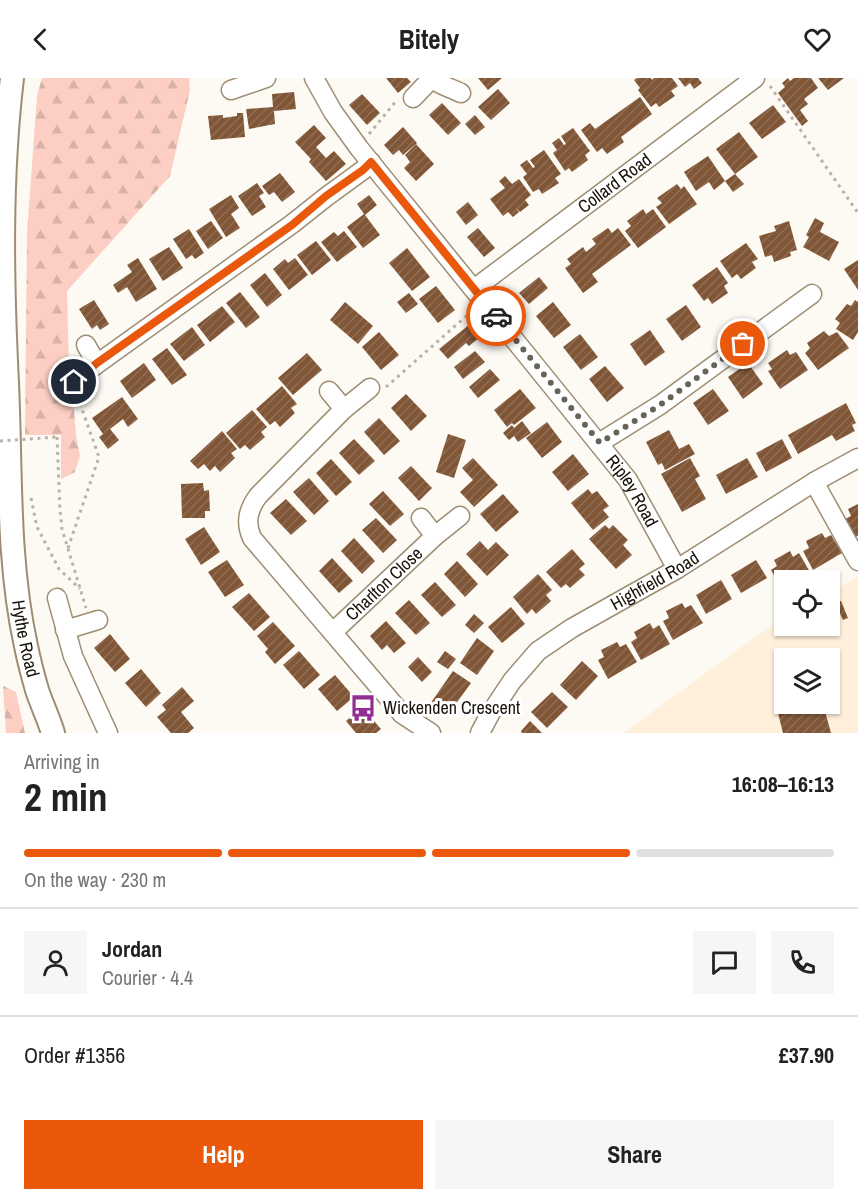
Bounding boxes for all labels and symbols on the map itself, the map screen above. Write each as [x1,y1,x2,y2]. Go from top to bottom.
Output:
street label: Collard Road [572,147,656,219]
courier [466,286,526,346]
pin [717,318,768,369]
pin [48,356,99,407]
street label: Ripley Road [600,449,664,531]
street label: Charlton Close [339,541,428,626]
street label: Highfield Road [606,545,704,616]
street label: Hythe Road [6,598,46,680]
bus stop icon: Wickenden Crescent [348,693,378,723]
place label: Wickenden Crescent [383,695,520,720]

